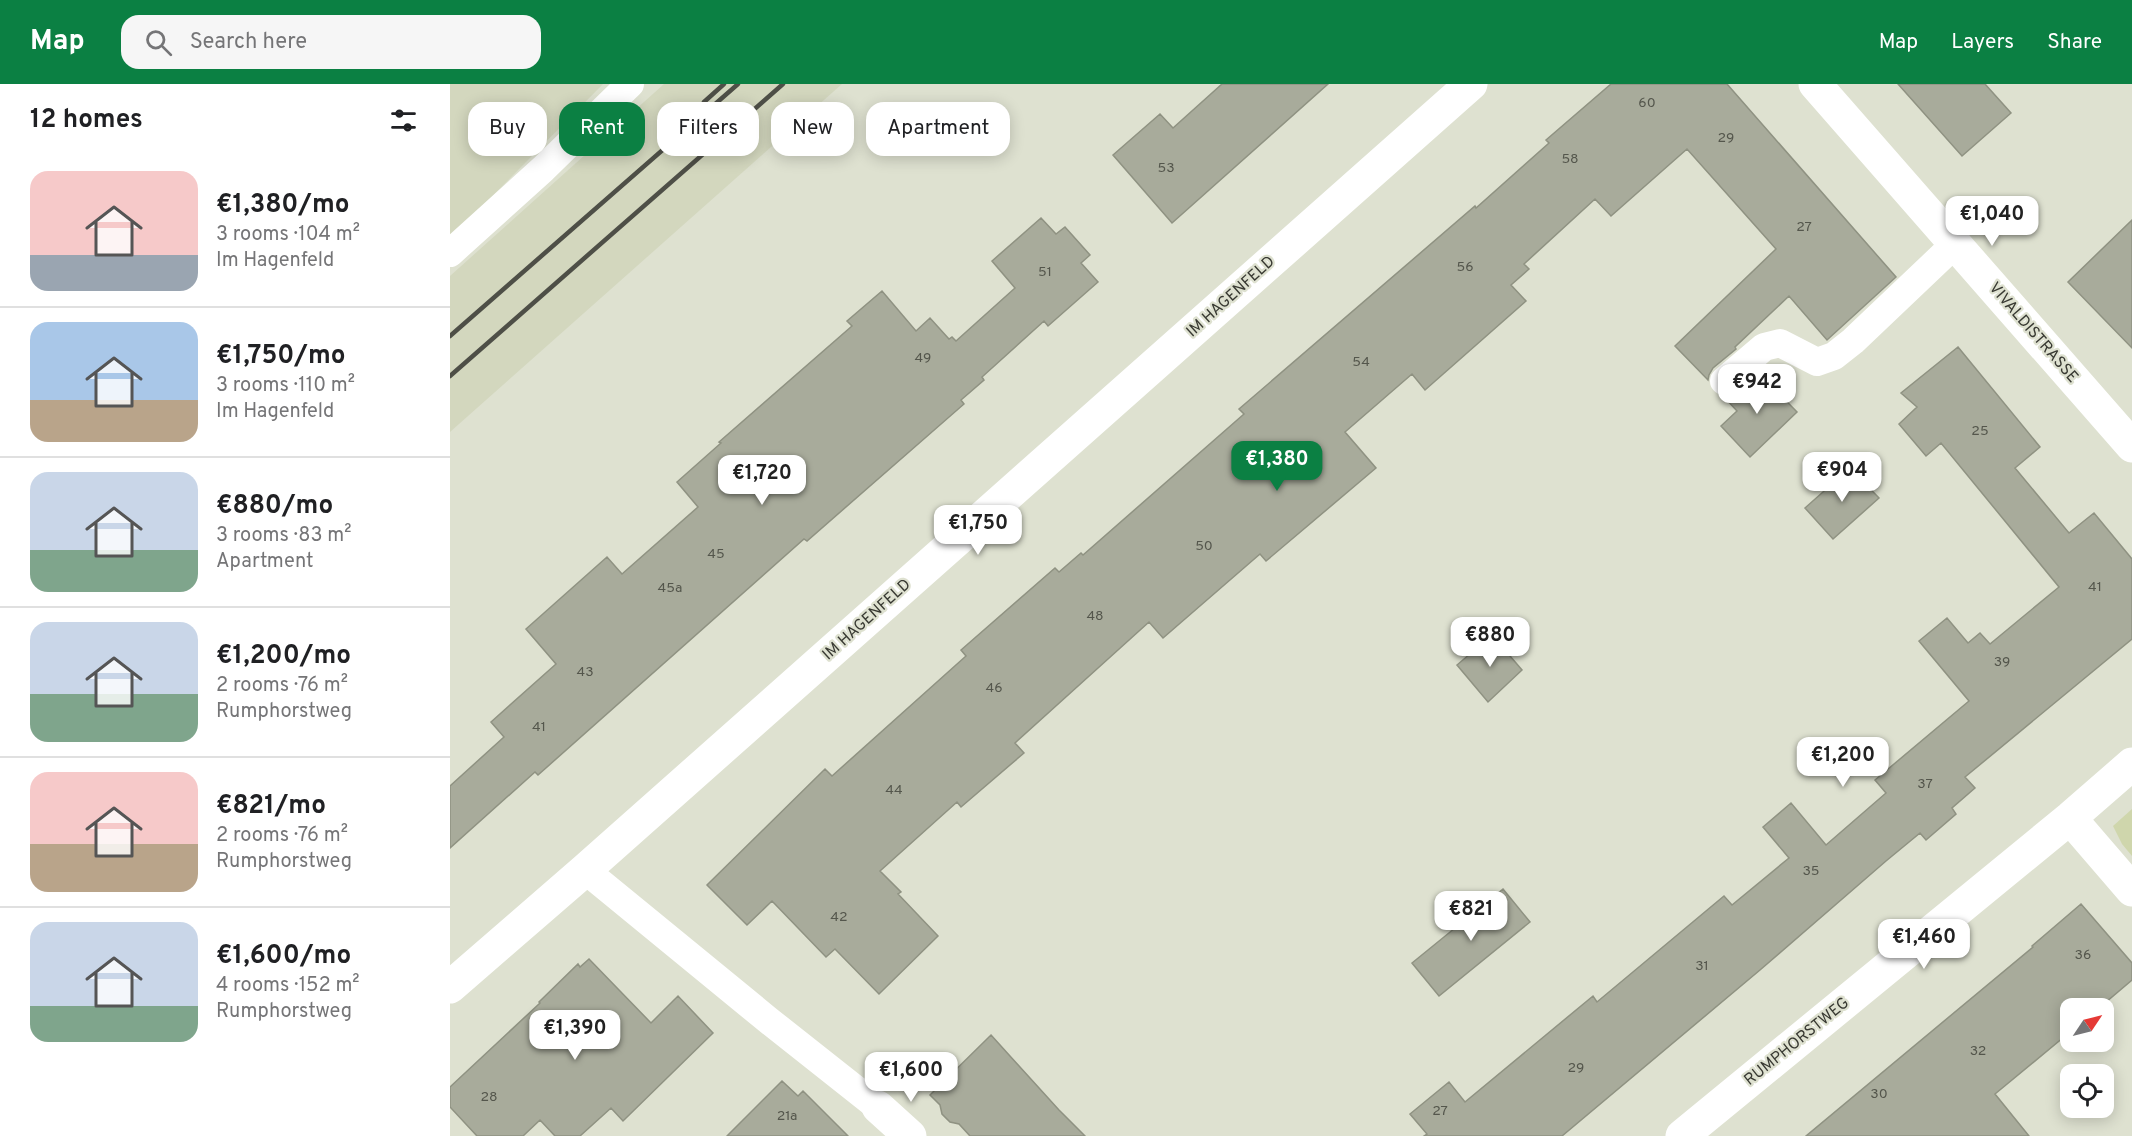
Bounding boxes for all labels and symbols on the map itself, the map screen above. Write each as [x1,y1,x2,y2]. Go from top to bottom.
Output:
house number: 60 [1638,95,1656,112]
house number: 29 [1718,130,1734,147]
house number: 58 [1561,151,1579,168]
house number: 53 [1157,160,1175,177]
pin: €1,040 [1943,196,2041,247]
house number: 27 [1796,219,1812,236]
street label: IM HAGENFELD [1183,252,1279,342]
house number: 56 [1456,259,1474,276]
house number: 51 [1038,264,1052,281]
street label: VIVALDISTRASSE [1984,279,2082,387]
house number: 49 [915,350,931,367]
house number: 54 [1352,354,1370,371]
pin: €942 [1721,364,1793,415]
house number: 25 [1971,423,1989,440]
pin: €1,380 [1228,441,1326,492]
pin: €904 [1806,452,1878,503]
pin: €1,720 [713,455,811,506]
pin: €1,750 [929,505,1027,556]
house number: 50 [1195,538,1213,555]
house number: 45 [707,546,725,563]
street label: IM HAGENFELD [819,575,915,665]
house number: 41 [2088,579,2102,596]
house number: 45a [658,580,682,597]
house number: 48 [1086,608,1104,625]
pin: €880 [1454,617,1526,668]
house number: 39 [1994,654,2010,671]
house number: 43 [576,664,594,681]
house number: 46 [985,680,1003,697]
house number: 41 [532,719,546,736]
pin: €1,200 [1794,737,1892,788]
house number: 37 [1917,776,1933,793]
house number: 44 [885,782,903,799]
house number: 35 [1802,863,1820,880]
pin: €821 [1435,891,1507,942]
house number: 42 [830,909,848,926]
pin: €1,460 [1875,919,1973,970]
house number: 36 [2075,947,2091,964]
house number: 31 [1695,958,1709,975]
street label: RUMPHORSTWEG [1740,994,1854,1090]
north arrow [2060,998,2114,1052]
pin: €1,390 [526,1010,624,1061]
house number: 32 [1970,1043,1986,1060]
pin: €1,600 [862,1052,960,1103]
house number: 29 [1568,1060,1584,1077]
house number: 30 [1870,1086,1888,1103]
house number: 28 [480,1089,498,1106]
house number: 27 [1432,1103,1448,1120]
house number: 21a [777,1108,797,1125]

